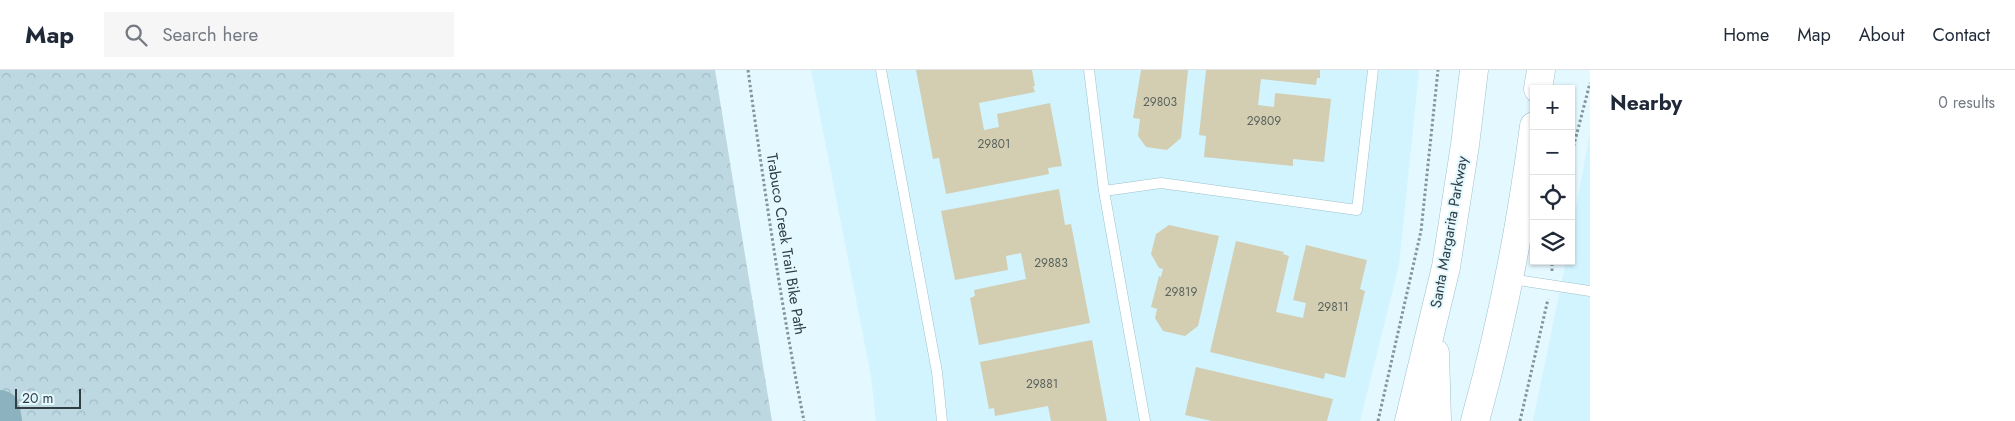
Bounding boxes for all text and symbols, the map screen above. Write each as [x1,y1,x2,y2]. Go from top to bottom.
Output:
search box [104,12,454,57]
text: Map [25,17,74,52]
icon: search [122,21,150,49]
text: Search here [162,21,258,48]
text: Home [1723,22,1769,48]
text: Map [1797,22,1831,48]
text: About [1859,22,1904,48]
text: Contact [1932,22,1990,48]
map controls [1530,85,1575,265]
button: + [1530,85,1575,130]
text: Nearby [1610,88,1682,118]
text: 0 results [1938,91,1995,114]
house number: 29803 [1143,93,1177,111]
house number: 29809 [1247,112,1281,130]
button: − [1530,130,1575,175]
house number: 29801 [978,135,1010,153]
street label: Trabuco Creek Trail Bike Path [761,152,811,336]
street label: Santa Margarita Parkway [1425,154,1473,310]
button: locate [1530,175,1575,220]
button: layers [1530,220,1575,265]
house number: 29883 [1034,254,1068,272]
house number: 29819 [1165,283,1197,301]
house number: 29811 [1317,298,1349,316]
house number: 29881 [1026,375,1058,393]
scale bar [15,386,81,409]
text: 20 m [22,388,54,408]

